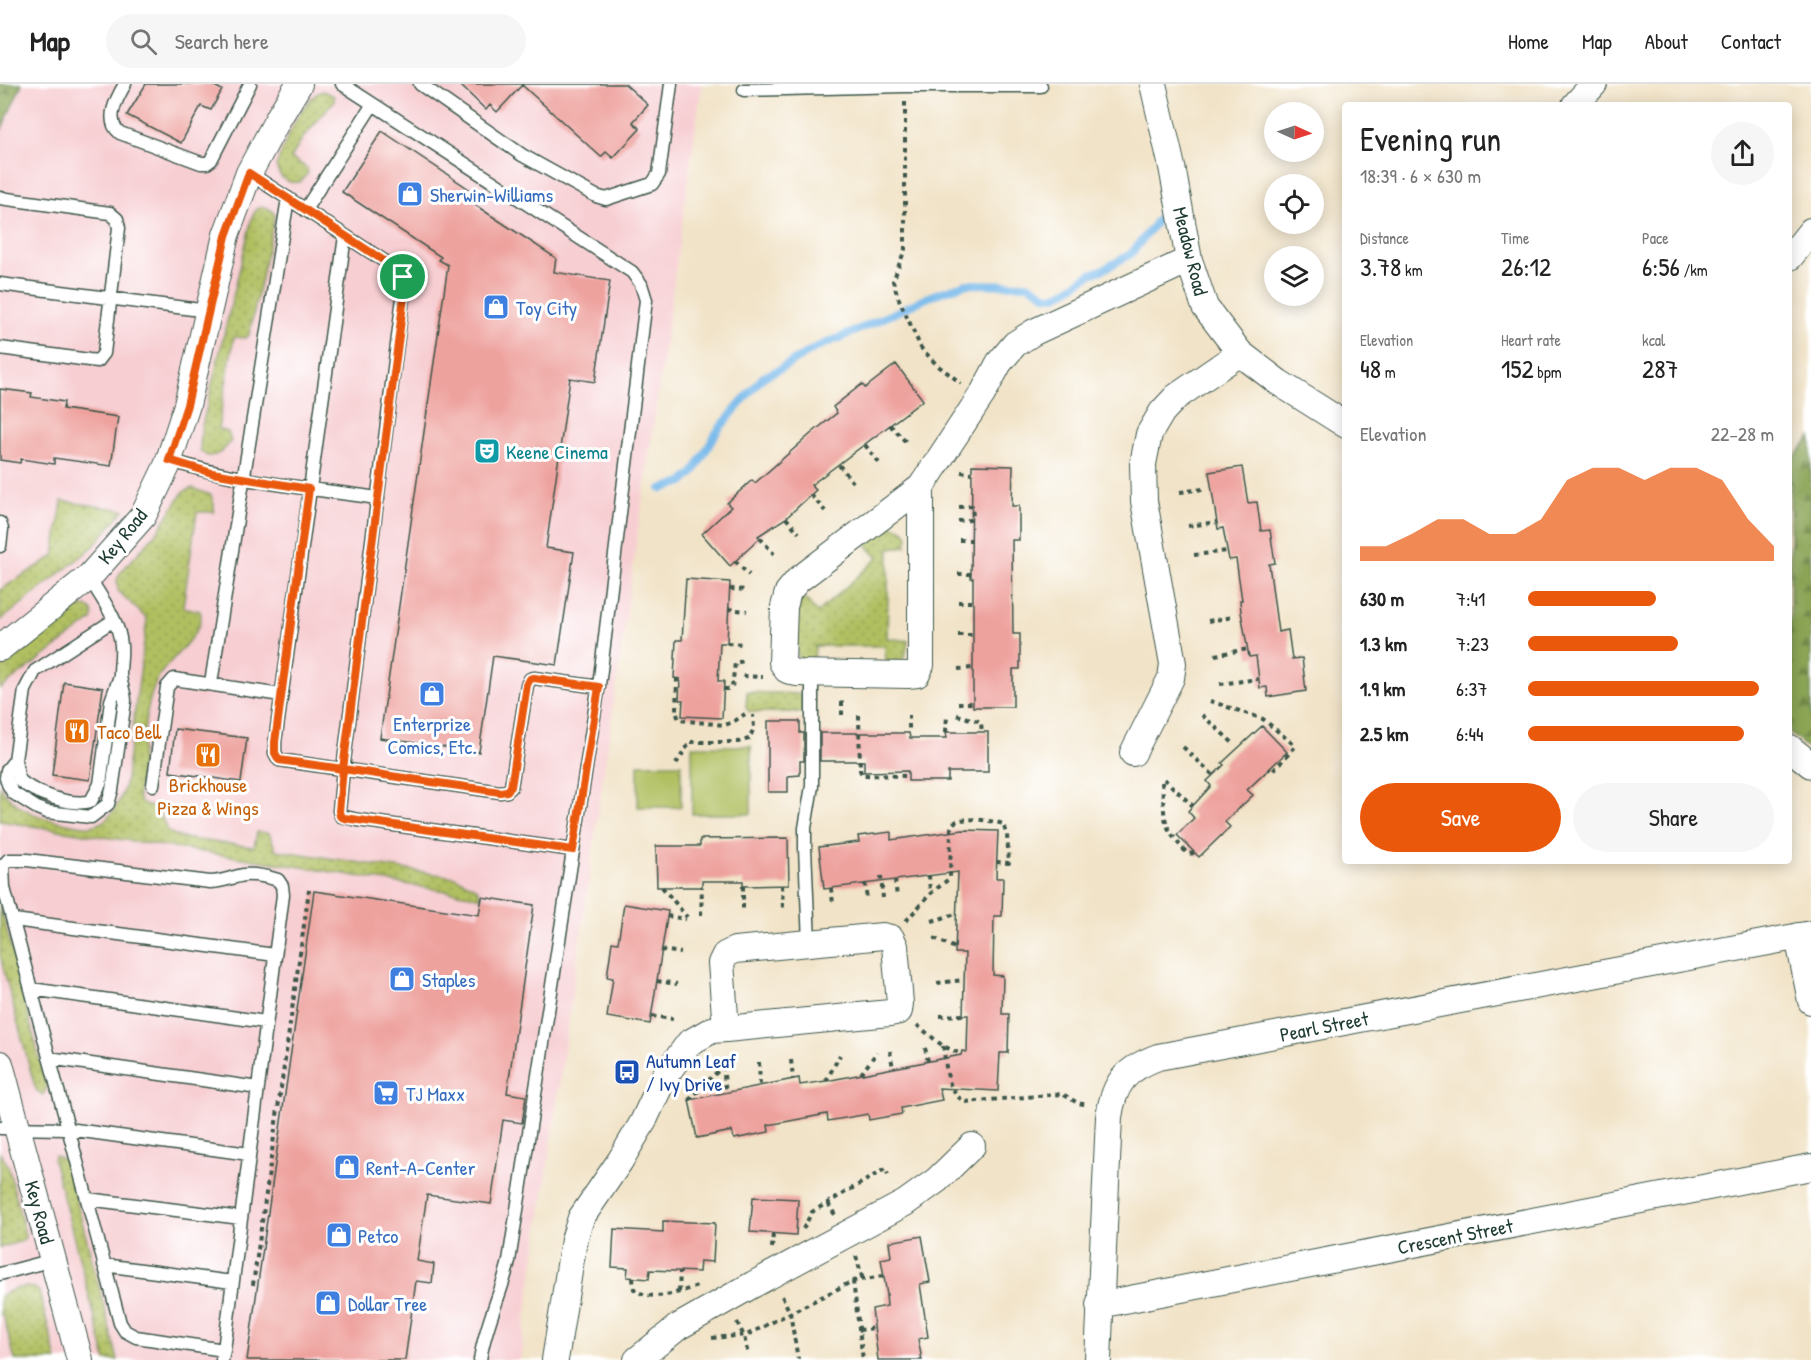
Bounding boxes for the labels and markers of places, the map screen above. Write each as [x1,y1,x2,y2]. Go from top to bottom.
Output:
shop icon: Sherwin-Williams [395,179,425,209]
place label: Sherwin-Williams [430,181,553,208]
pin [377,251,428,302]
shop icon: Toy City [481,292,511,322]
place label: Toy City [516,294,577,321]
theatre icon: Keene Cinema [472,436,502,466]
place label: Keene Cinema [506,438,608,465]
shop icon: Enterprize Comics, Etc. [417,679,447,709]
place label: Enterprize Comics, Etc. [388,710,476,760]
restaurant icon: Taco Bell [62,716,92,746]
place label: Taco Bell [97,718,162,745]
restaurant icon: Brickhouse Pizza & Wings [193,740,223,770]
place label: Brickhouse Pizza & Wings [157,771,259,821]
shop icon: Staples [387,964,417,994]
place label: Staples [422,966,476,993]
place label: Autumn Leaf / Ivy Drive [646,1047,736,1097]
bus stop icon: Autumn Leaf / Ivy Drive [612,1057,642,1087]
supermarket icon: TJ Maxx [371,1078,401,1108]
place label: TJ Maxx [406,1080,465,1107]
shop icon: Rent-A-Center [332,1152,362,1182]
place label: Rent-A-Center [366,1154,476,1181]
shop icon: Petco [324,1220,354,1250]
place label: Petco [358,1222,398,1249]
shop icon: Dollar Tree [313,1288,343,1318]
place label: Dollar Tree [348,1290,427,1317]

